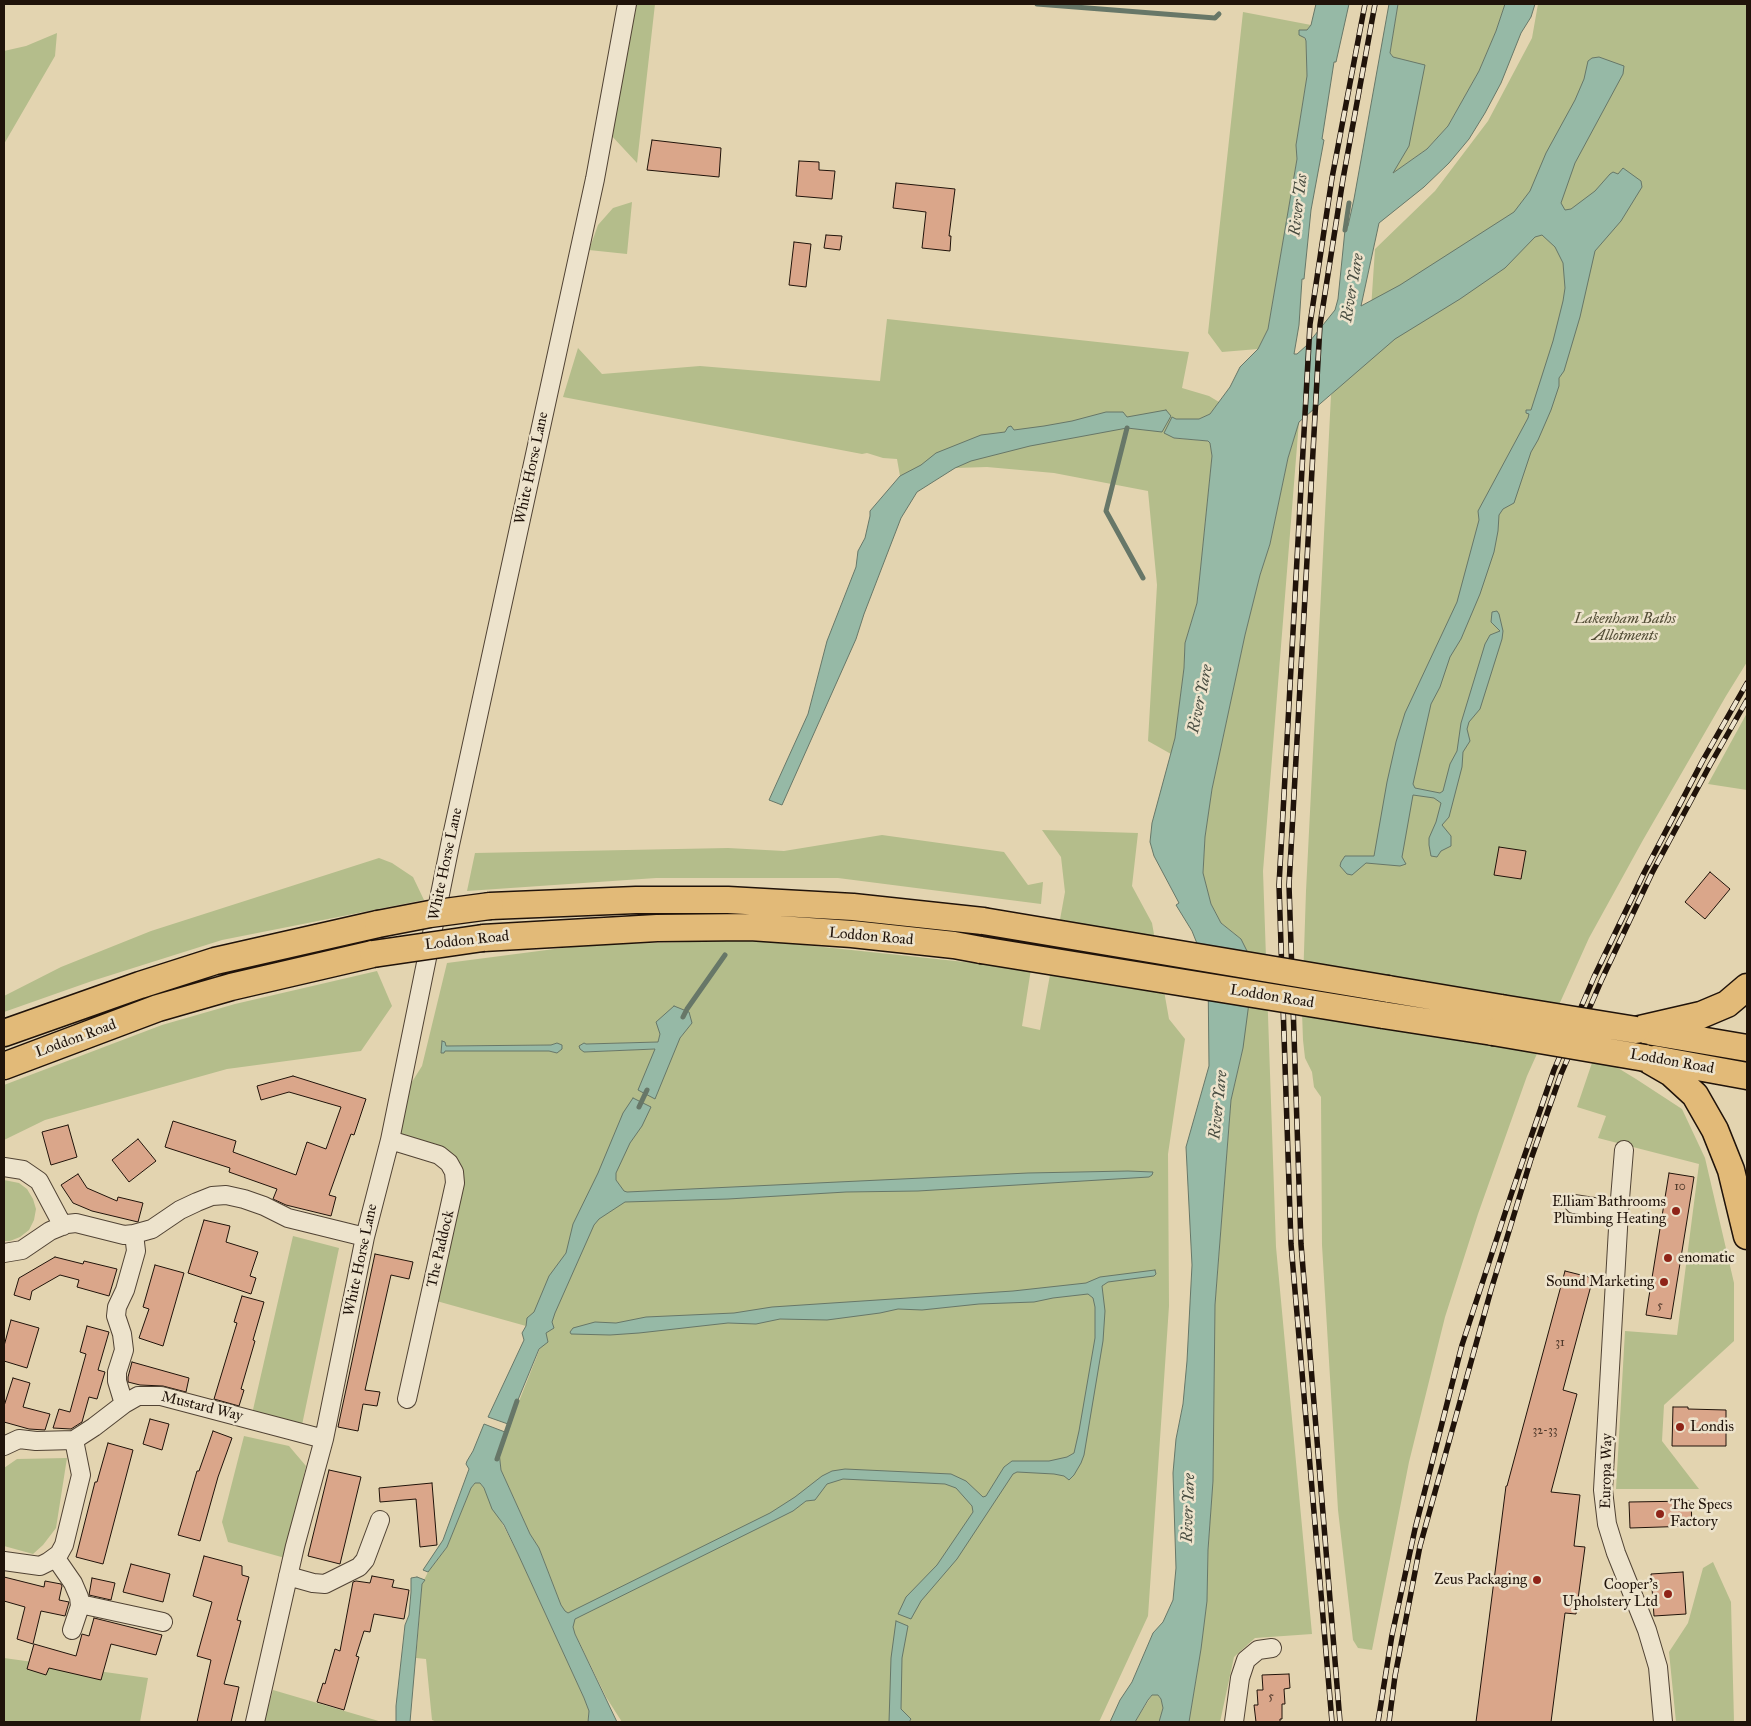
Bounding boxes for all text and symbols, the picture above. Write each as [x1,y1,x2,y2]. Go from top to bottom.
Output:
water label: River Tas [1286,173,1312,237]
water label: River Yare [1338,252,1368,324]
street label: White Horse Lane [511,410,553,526]
park label: Lakenham Baths Allotments [1574,610,1676,645]
water label: River Yare [1184,663,1218,735]
street label: White Horse Lane [425,806,467,922]
street label: Loddon Road [828,924,914,950]
street label: Loddon Road [424,928,510,954]
street label: Loddon Road [1229,981,1315,1013]
street label: Loddon Road [33,1016,119,1062]
street label: Loddon Road [1629,1046,1715,1078]
water label: River Yare [1206,1070,1232,1140]
house number: 10 [1674,1180,1686,1194]
place label: Elliam Bathrooms Plumbing Heating [1552,1193,1666,1228]
street label: White Horse Lane [340,1202,382,1318]
marker: Elliam Bathrooms Plumbing Heating [1670,1205,1682,1217]
street label: The Paddock [423,1209,459,1289]
place label: enomatic [1678,1249,1735,1267]
marker: enomatic [1662,1252,1674,1264]
place label: Sound Marketing [1546,1273,1654,1291]
marker: Sound Marketing [1658,1276,1670,1288]
house number: 5 [1657,1299,1663,1313]
house number: 31 [1555,1336,1565,1350]
street label: Mustard Way [159,1388,245,1426]
place label: Londis [1690,1418,1734,1436]
marker: Londis [1674,1421,1686,1433]
house number: 32-33 [1532,1424,1558,1438]
street label: Europa Way [1597,1433,1617,1509]
water label: River Yare [1178,1473,1200,1543]
place label: The Specs Factory [1670,1496,1732,1531]
marker: The Specs Factory [1654,1508,1666,1520]
place label: Zeus Packaging [1434,1571,1527,1589]
marker: Zeus Packaging [1531,1574,1543,1586]
place label: Cooper’s Upholstery Ltd [1562,1576,1658,1611]
marker: Cooper’s Upholstery Ltd [1662,1588,1674,1600]
house number: 5 [1268,1690,1274,1704]

